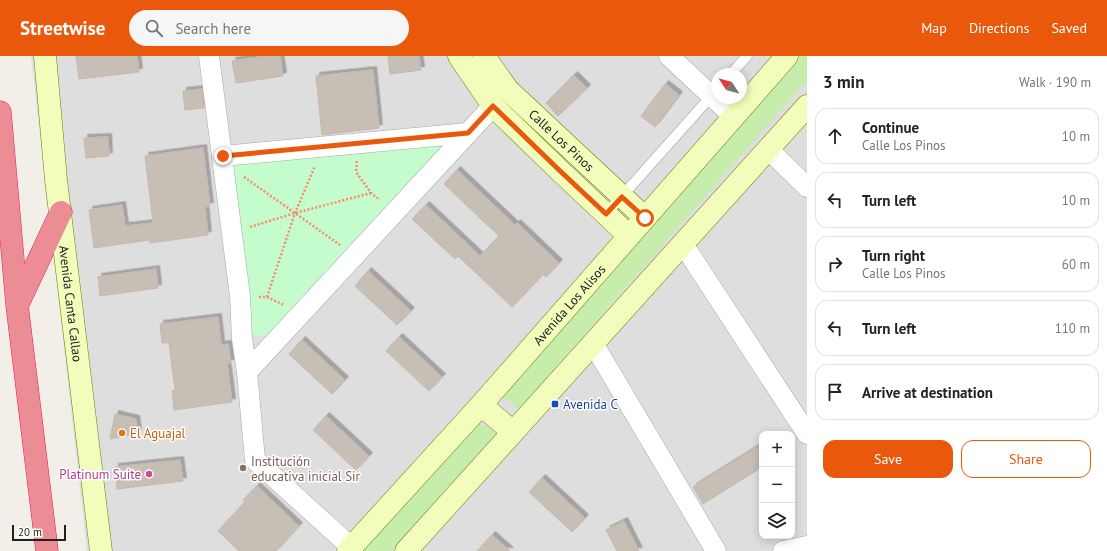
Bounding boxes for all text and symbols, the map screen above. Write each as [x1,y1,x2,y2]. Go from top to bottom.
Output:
search box [129,10,409,46]
text: Streetwise [20,16,105,40]
icon: search [143,17,165,39]
text: Search here [175,19,251,38]
text: Map [921,19,947,37]
text: Directions [969,19,1029,37]
text: Saved [1051,19,1087,37]
north arrow [711,68,747,104]
text: 3 min [823,71,864,93]
text: Walk · 190 m [1019,74,1091,91]
street label: Calle Los Pinos [525,106,598,175]
text: Continue [862,118,919,137]
icon: ahead [824,125,846,147]
text: 10 m [1062,128,1090,145]
text: Calle Los Pinos [862,137,946,154]
route end [214,147,232,165]
icon: left [824,189,846,211]
text: Turn left [862,191,916,210]
text: 10 m [1062,192,1090,209]
route start [636,209,654,227]
street label: Avenida Canta Callao [55,244,86,363]
text: Turn right [862,246,925,265]
icon: right [824,253,846,275]
text: 60 m [1062,256,1090,273]
street label: Avenida Los Alisos [529,261,609,349]
text: Calle Los Pinos [862,265,946,282]
icon: left [824,317,846,339]
text: Turn left [862,319,916,338]
text: 110 m [1055,320,1090,337]
icon: arrive [824,381,846,403]
text: Arrive at destination [862,383,993,402]
place label: Avenida C [563,396,618,413]
marker: Avenida C [550,399,560,409]
place label: El Aguajal [130,425,186,442]
marker: El Aguajal [117,428,127,438]
map controls [759,431,795,539]
button: + [759,431,795,467]
button: Save [823,440,953,478]
button: Share [961,440,1091,478]
place label: Institución educativa inicial Sir [251,453,361,485]
marker: Institución educativa inicial Sir [238,463,248,473]
place label: Platinum Suite [59,466,141,483]
button: − [759,467,795,503]
marker: Platinum Suite [144,469,154,479]
button: layers [759,503,795,539]
scale bar [12,523,66,542]
text: 20 m [18,525,42,539]

